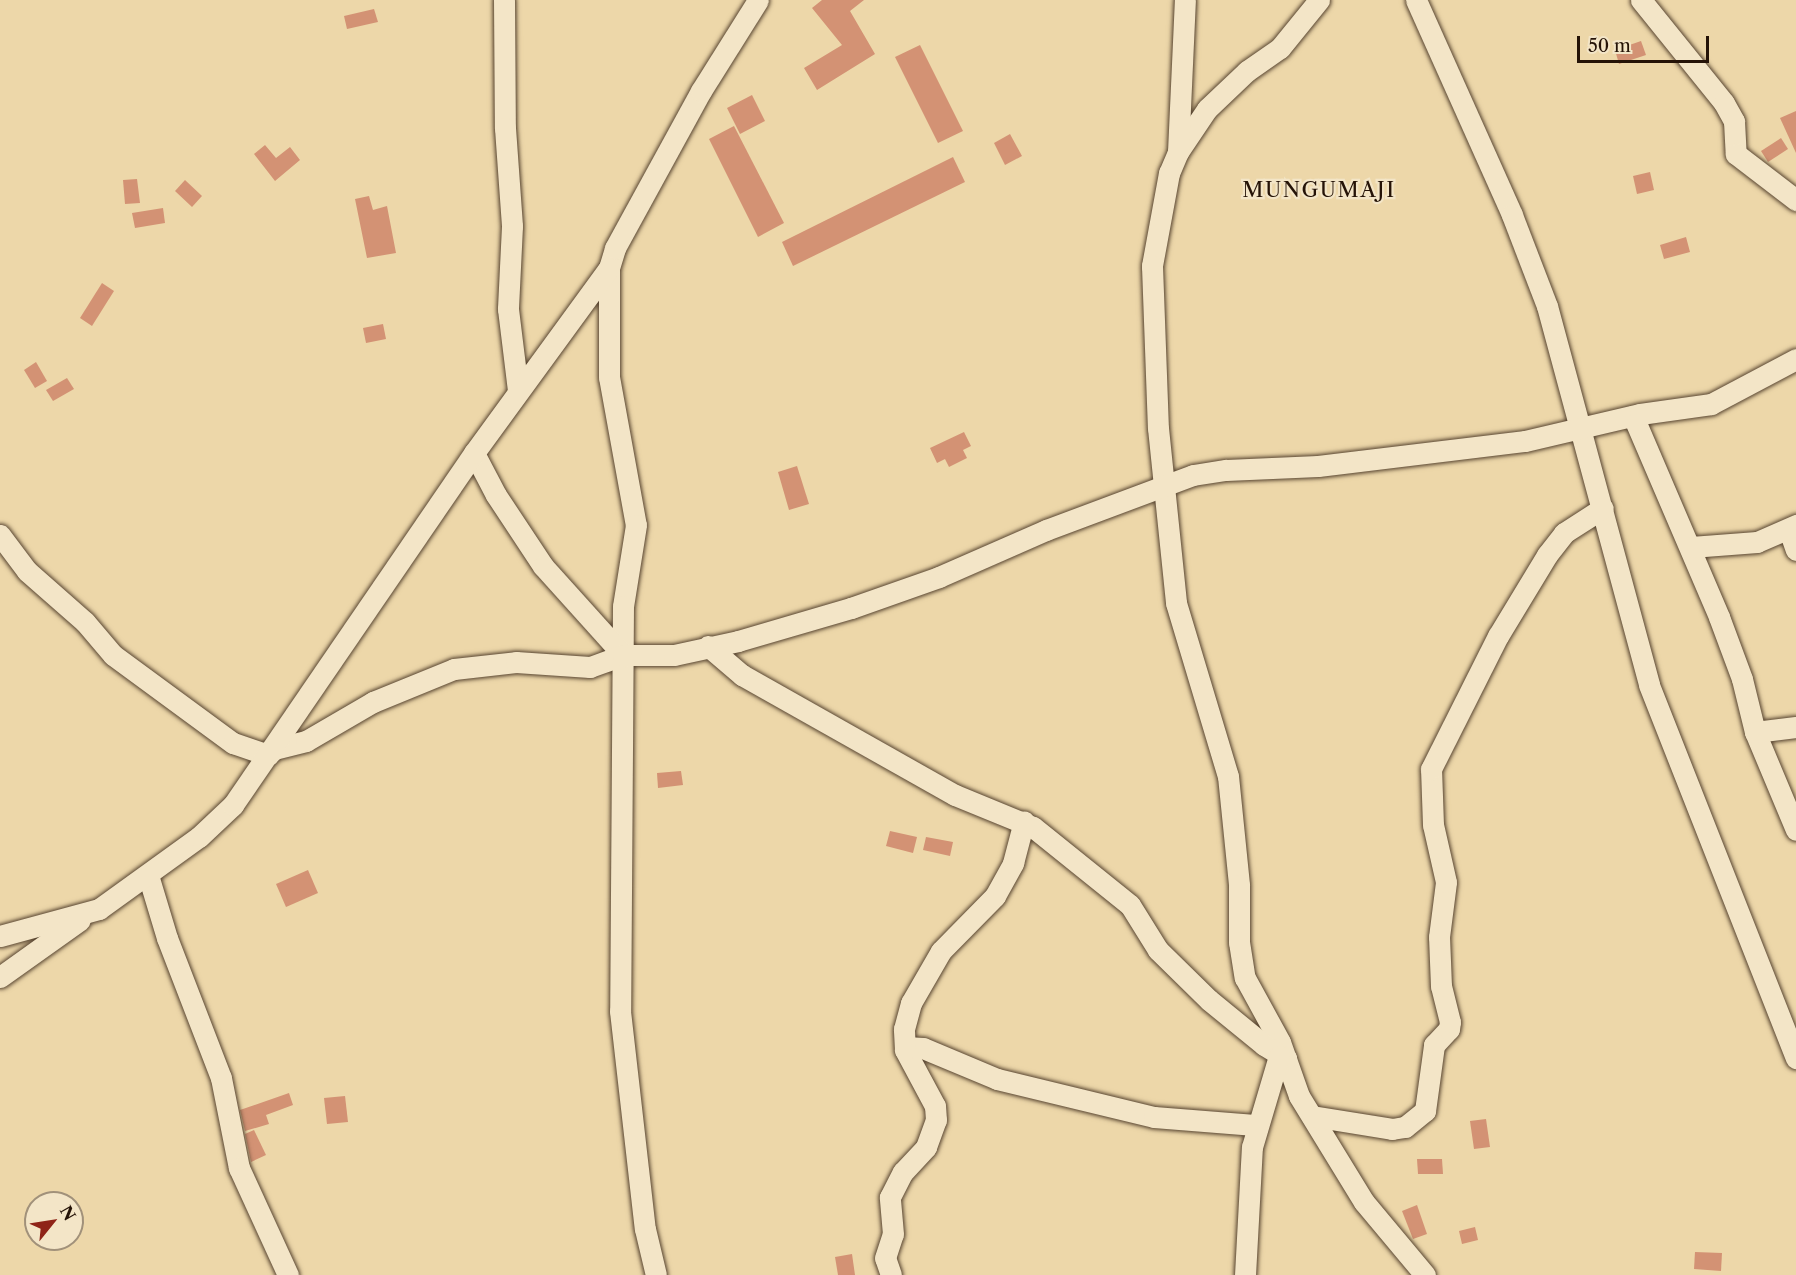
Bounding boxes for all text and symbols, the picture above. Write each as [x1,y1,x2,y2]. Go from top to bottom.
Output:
scale bar [1580,24,1712,62]
text: 50 m [1588,35,1631,57]
district label: MUNGUMAJI [1242,177,1396,203]
north arrow [24,1191,84,1251]
text: N [56,1202,80,1224]

